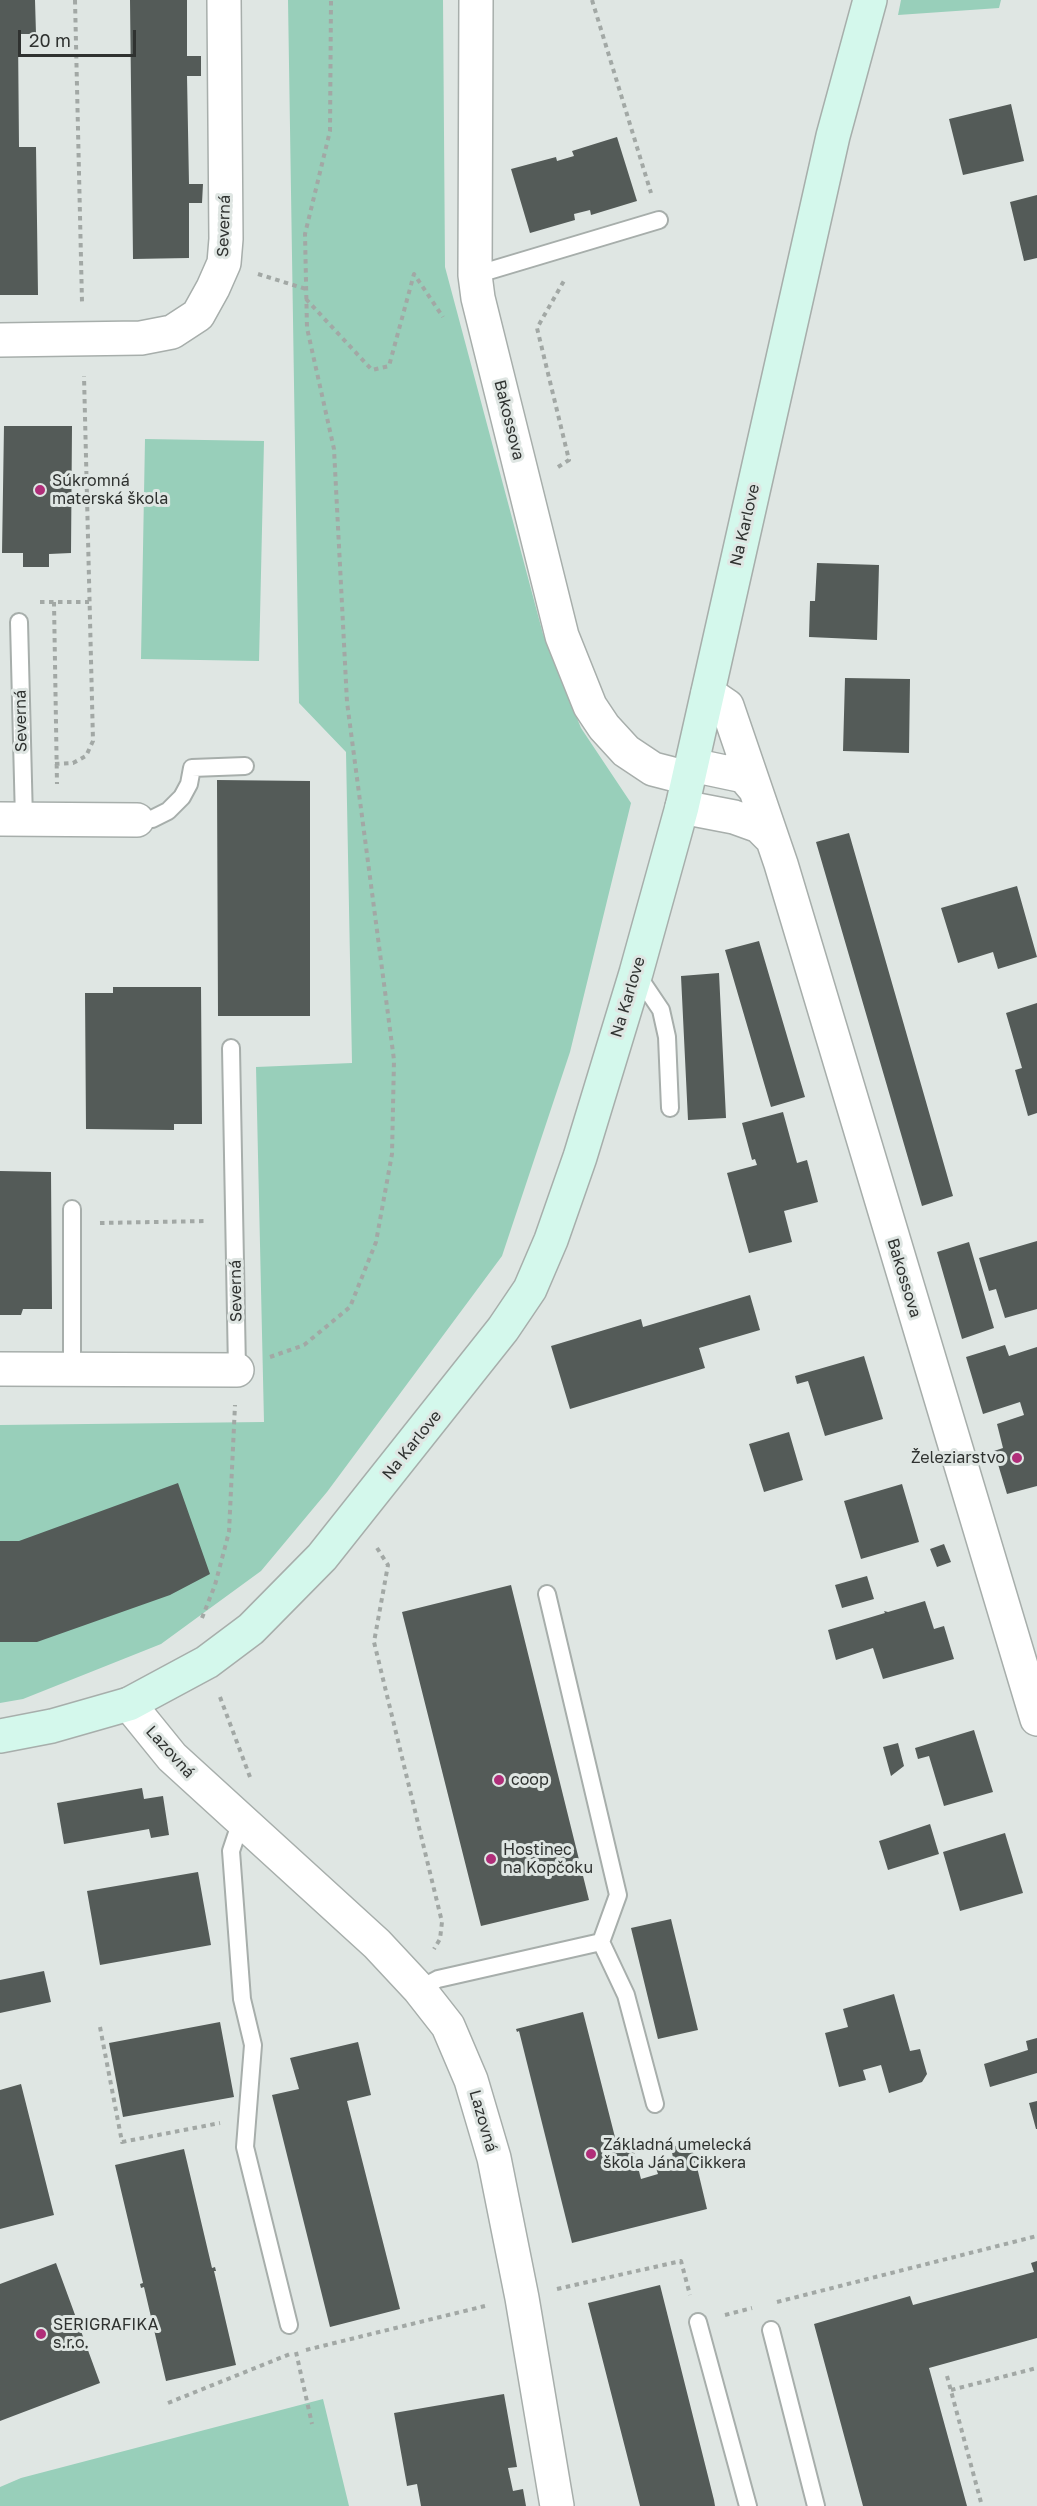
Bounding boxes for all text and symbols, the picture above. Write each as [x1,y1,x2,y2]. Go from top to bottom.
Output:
scale bar [21,18,140,56]
text: 20 m [29,29,71,51]
street label: Severná [213,195,235,257]
street label: Bakossova [490,378,528,462]
place label: Súkromná materská škola [52,471,168,509]
street label: Na Karlove [726,482,764,568]
marker: Súkromná materská škola [33,483,47,497]
street label: Severná [11,690,31,752]
street label: Na Karlove [607,954,649,1040]
street label: Bakossova [883,1236,925,1320]
street label: Severná [226,1260,246,1322]
street label: Na Karlove [378,1407,446,1483]
place label: Železiarstvo [911,1448,1005,1468]
marker: Železiarstvo [1010,1451,1024,1465]
street label: Lazovná [142,1722,198,1782]
place label: coop [511,1770,549,1790]
marker: coop [492,1773,506,1787]
place label: Hostinec na Kopčoku [503,1840,593,1878]
marker: Hostinec na Kopčoku [484,1852,498,1866]
street label: Lazovná [465,2088,501,2154]
place label: Základná umelecká škola Jána Cikkera [603,2135,752,2173]
marker: Základná umelecká škola Jána Cikkera [584,2147,598,2161]
place label: SERIGRAFIKA s.r.o. [53,2315,158,2353]
marker: SERIGRAFIKA s.r.o. [34,2327,48,2341]

